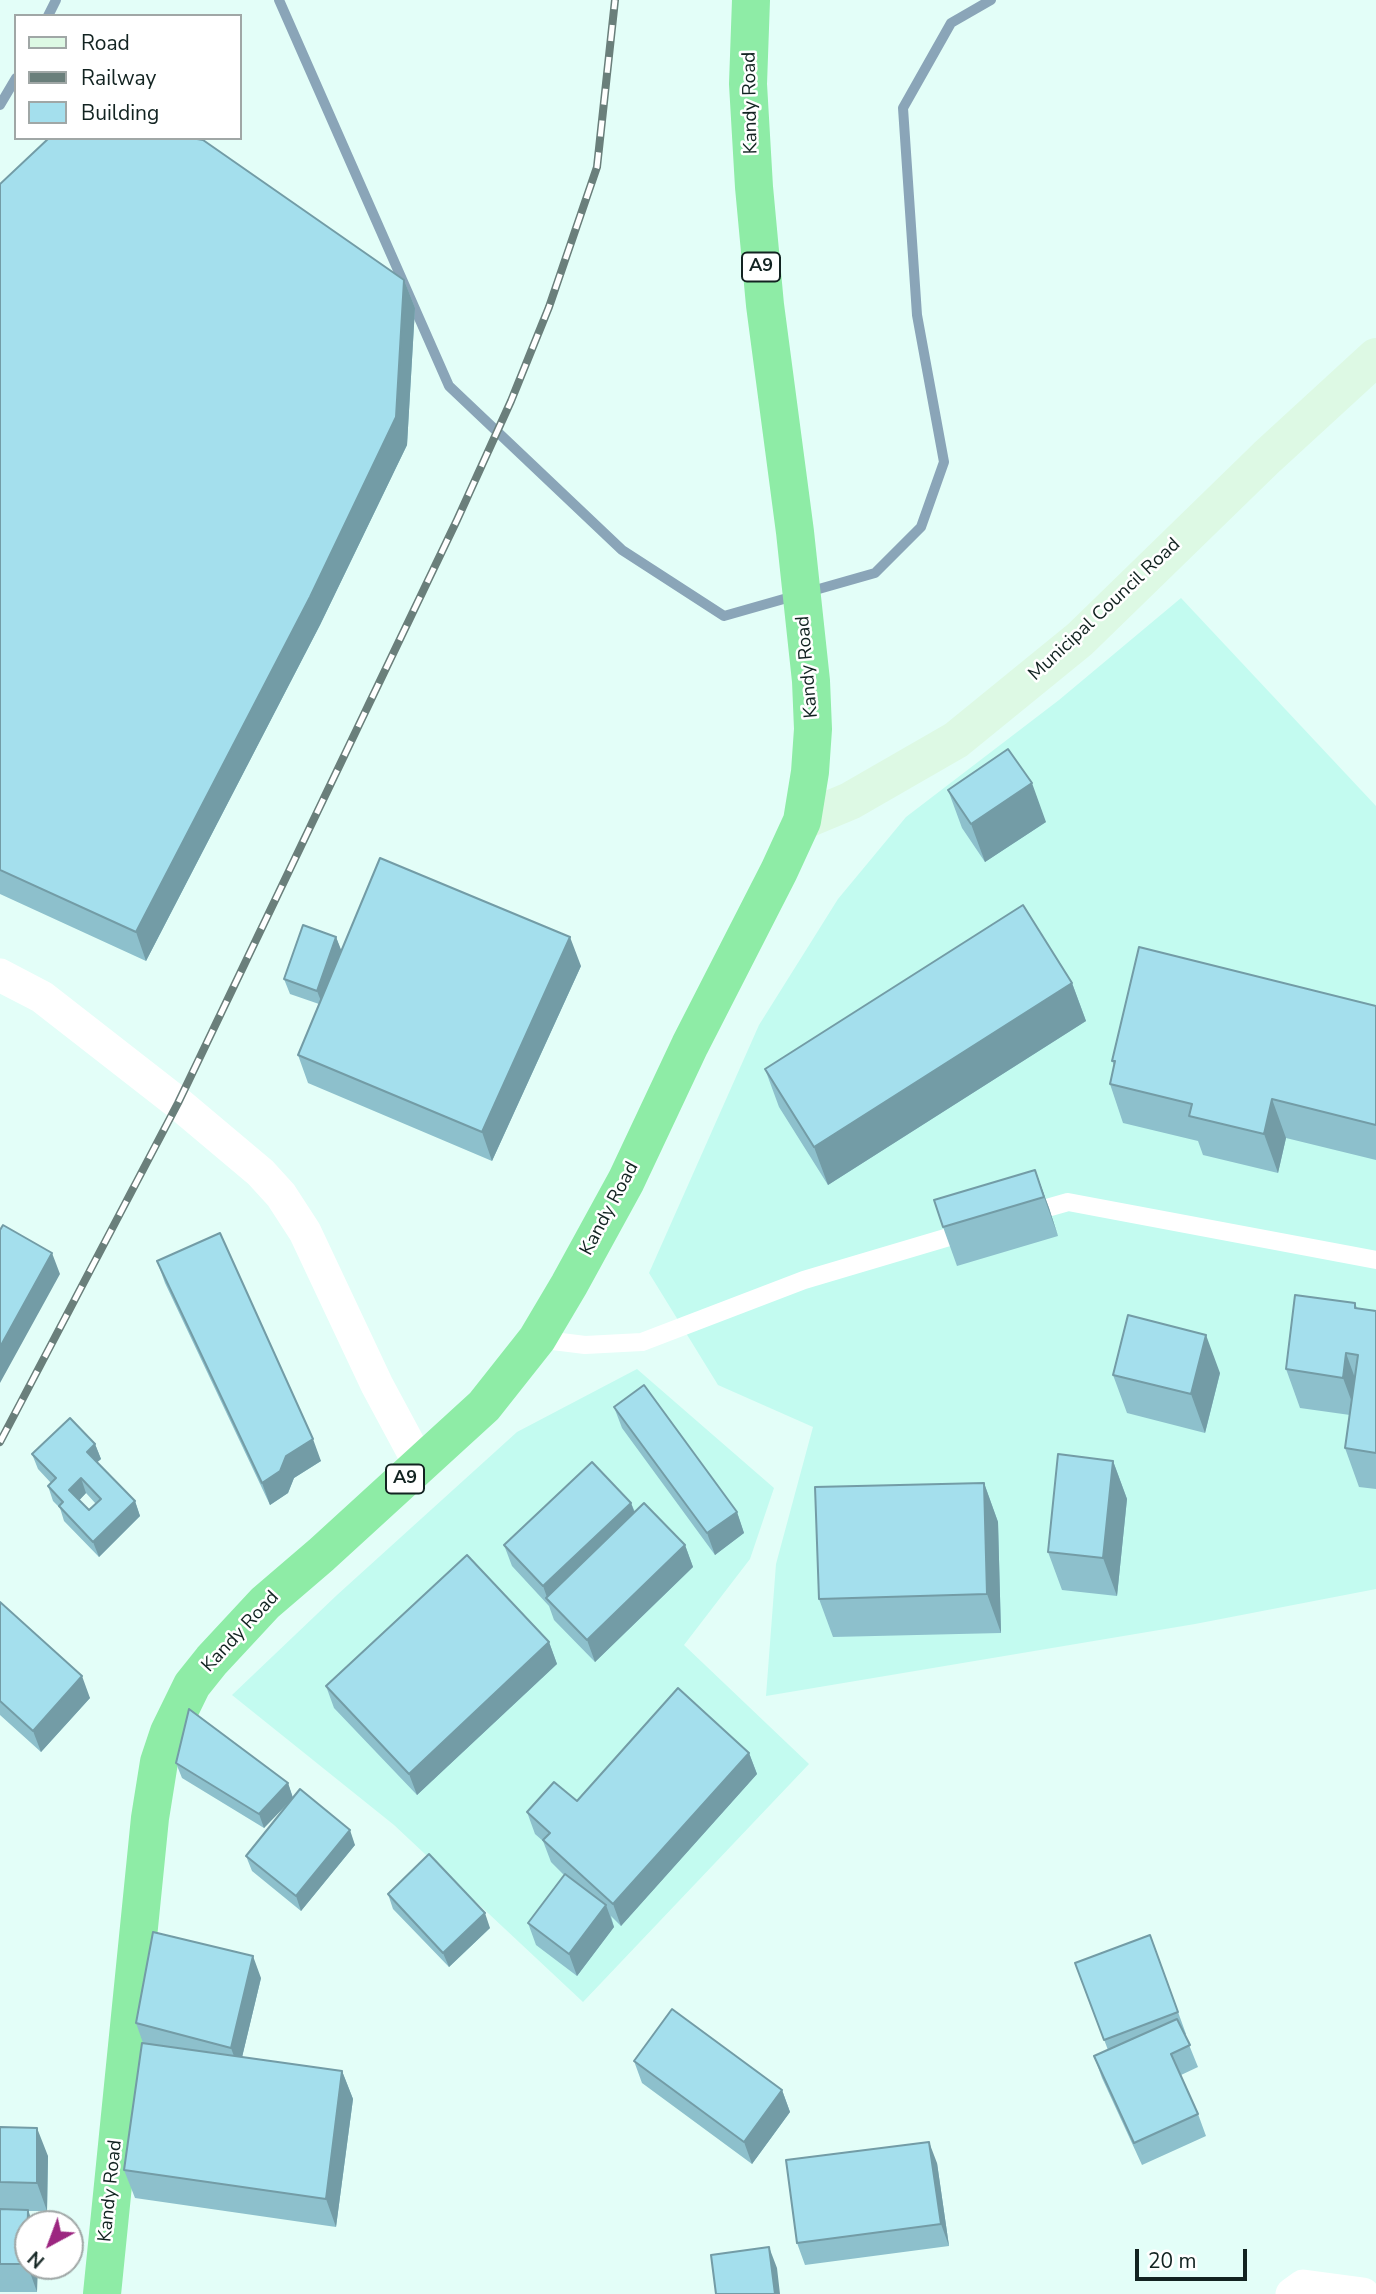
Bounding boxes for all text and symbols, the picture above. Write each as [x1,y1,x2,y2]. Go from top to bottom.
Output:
legend [14,14,242,140]
text: Road [81,29,130,57]
street label: Kandy Road [739,51,763,155]
text: Railway [81,64,156,92]
text: Building [81,99,159,127]
road number: A9 [742,253,780,282]
street label: Municipal Council Road [1024,534,1186,686]
street label: Kandy Road [792,615,824,719]
street label: Kandy Road [576,1158,644,1260]
road number: A9 [386,1464,424,1494]
street label: Kandy Road [198,1587,284,1677]
street label: Kandy Road [94,2139,128,2243]
north arrow [14,2210,84,2280]
scale bar [1138,2234,1250,2278]
text: N [23,2245,50,2274]
text: 20 m [1148,2247,1197,2275]

